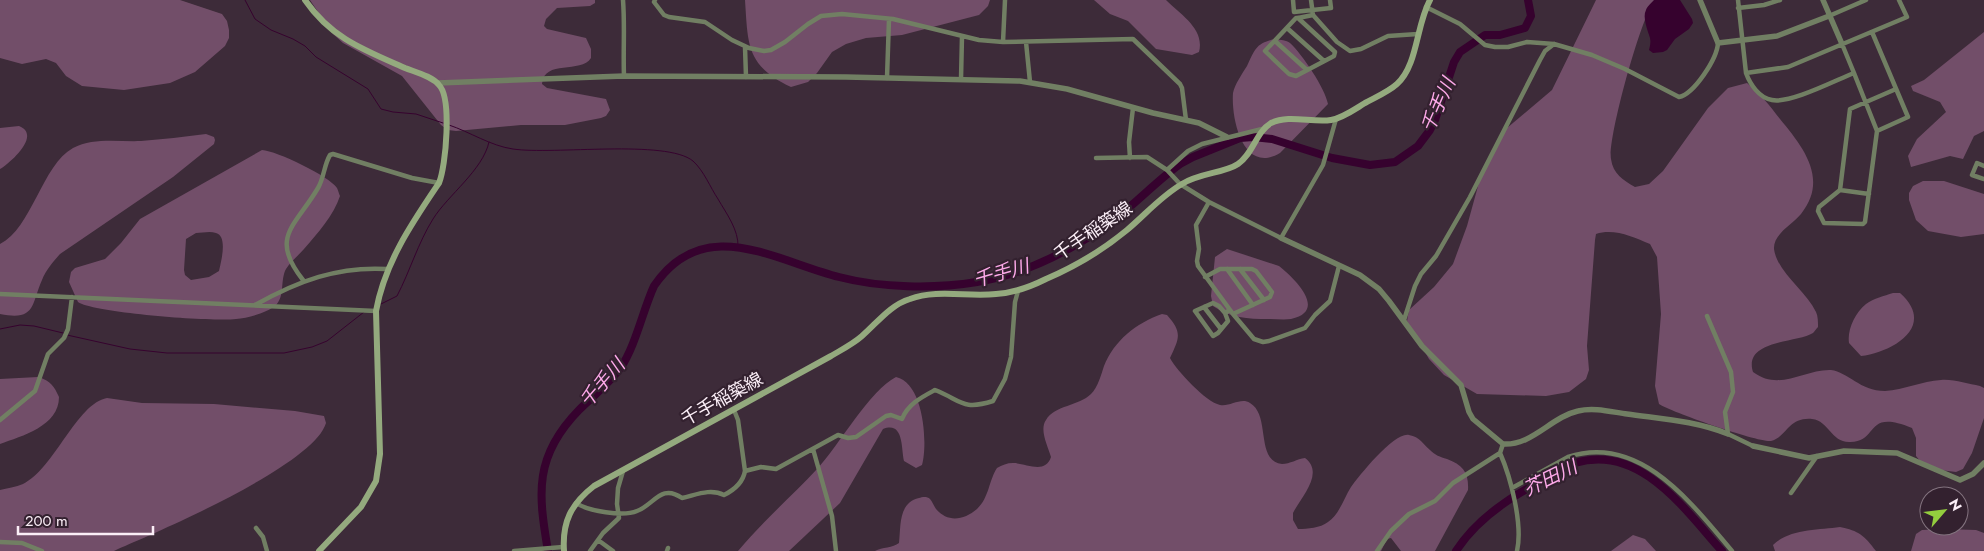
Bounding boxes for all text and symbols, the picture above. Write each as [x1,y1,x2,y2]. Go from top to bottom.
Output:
water label: 千手川 [1414,72,1463,137]
street label: 千手稲築線 [1048,195,1138,267]
water label: 千手川 [970,252,1034,294]
water label: 千手川 [573,351,632,413]
street label: 千手稲築線 [676,366,768,432]
water label: 芥田川 [1518,452,1583,503]
north arrow [1919,486,1969,536]
text: N [1944,495,1967,515]
scale bar [18,504,152,536]
text: 200 m [25,510,68,532]

